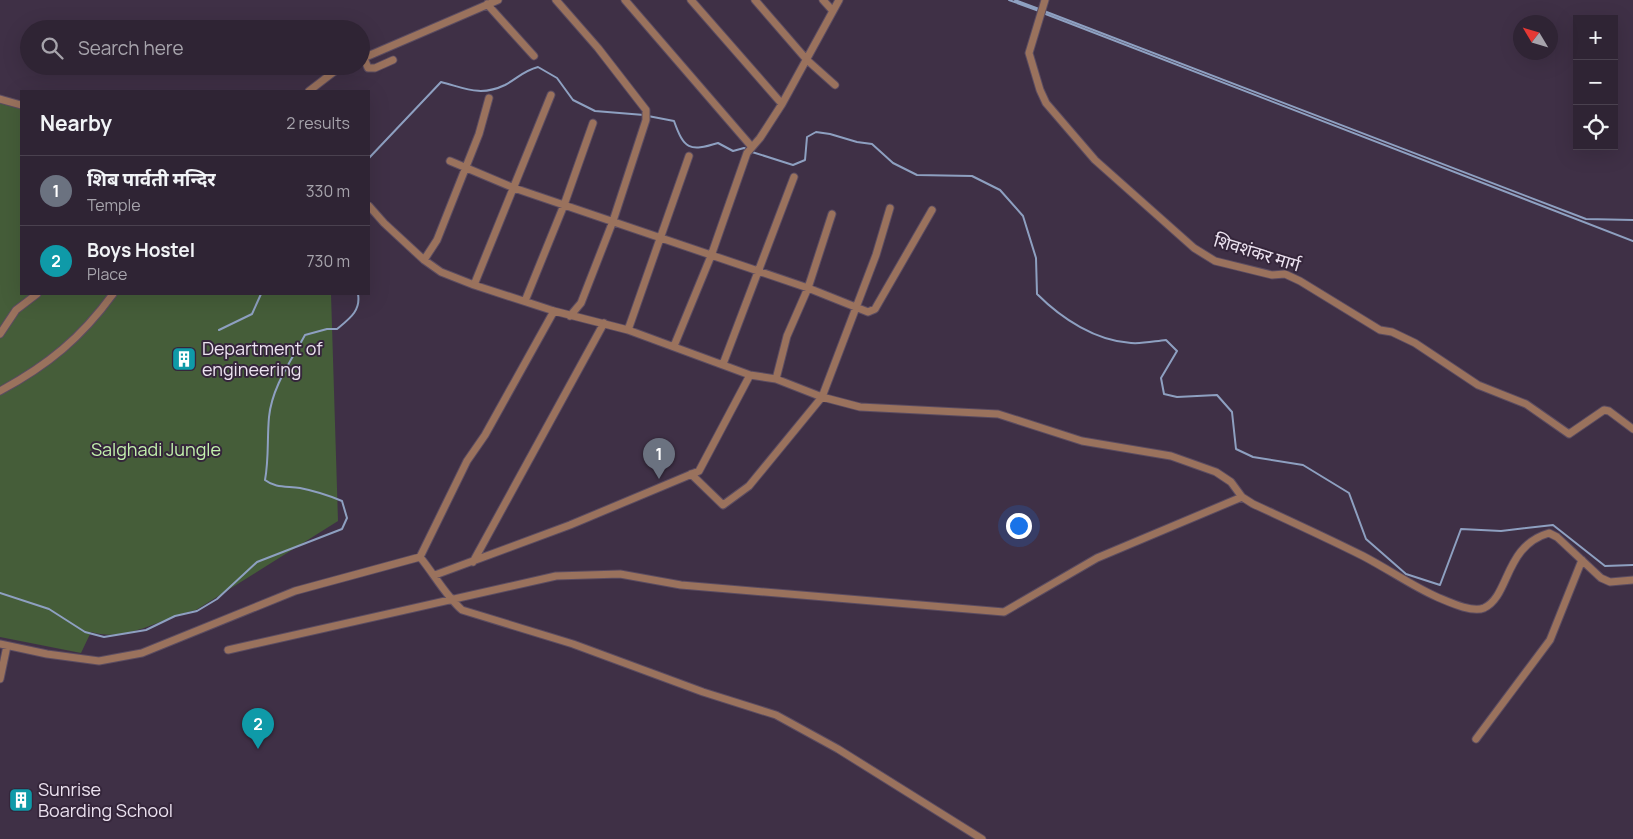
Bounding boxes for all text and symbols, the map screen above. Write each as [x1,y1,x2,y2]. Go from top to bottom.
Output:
north arrow [1513,15,1558,60]
map controls [1573,15,1618,150]
button: + [1573,15,1618,60]
search box [20,20,370,75]
icon: search [38,34,66,62]
text: Search here [78,35,184,61]
button: − [1573,60,1618,105]
button: locate [1573,105,1618,150]
text: Nearby [40,109,112,137]
text: 2 results [286,112,350,134]
text: शिब पार्वती मन्दिर [87,166,216,192]
text: 1 [52,180,60,202]
text: 330 m [306,180,350,202]
text: Temple [87,194,141,216]
street label: शिवशंकर मार्ग [1211,227,1305,277]
text: Boys Hostel [87,237,195,263]
text: 2 [51,250,61,272]
text: 730 m [307,250,350,272]
text: Place [87,263,127,285]
place label: Department of engineering [202,336,323,381]
building icon: Department of engineering [171,346,197,372]
park label: Salghadi Jungle [91,437,221,461]
pin: 1 [643,438,675,479]
your location [1006,513,1032,539]
pin: 2 [242,708,274,749]
place label: Sunrise Boarding School [38,777,173,822]
building icon: Sunrise Boarding School [8,787,34,813]

